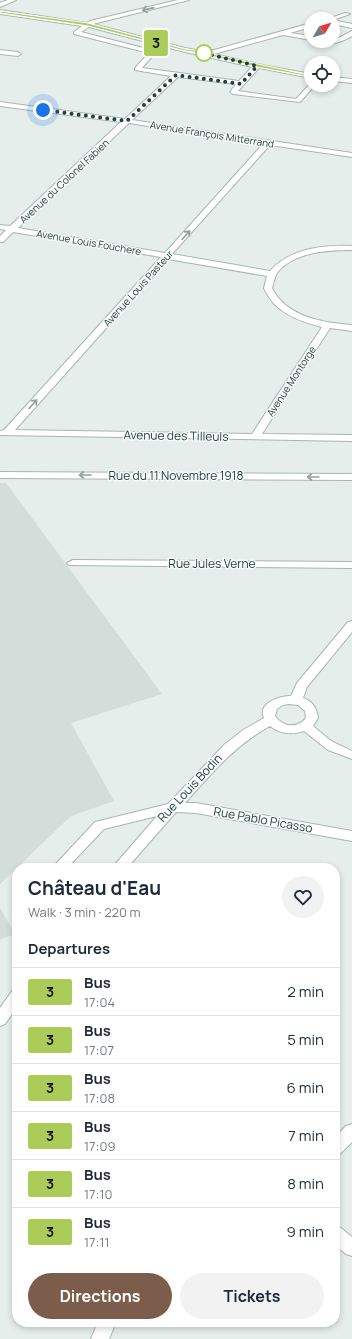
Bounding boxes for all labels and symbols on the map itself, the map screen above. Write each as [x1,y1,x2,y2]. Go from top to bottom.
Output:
one-way arrow [142,5,155,13]
north arrow [304,12,340,48]
line badge: 3 [143,30,169,56]
unlabelled marker [195,44,213,62]
your location [33,100,53,120]
street label: Avenue François Mitterrand [149,117,275,151]
street label: Avenue du Colonel Fabien [16,136,112,226]
street label: Avenue Louis Fouchere [35,226,143,258]
one-way arrow [181,230,190,240]
street label: Avenue Louis Pasteur [100,246,176,329]
street label: Avenue Montorge [263,343,319,419]
one-way arrow [29,399,38,410]
street label: Avenue des Tilleuls [123,426,229,445]
street label: Rue du 11 Novembre 1918 [109,467,243,484]
one-way arrow [79,471,92,479]
one-way arrow [307,473,320,481]
street label: Rue Jules Verne [168,555,256,572]
street label: Rue Louis Bodin [154,750,226,825]
street label: Rue Pablo Picasso [212,802,314,837]

